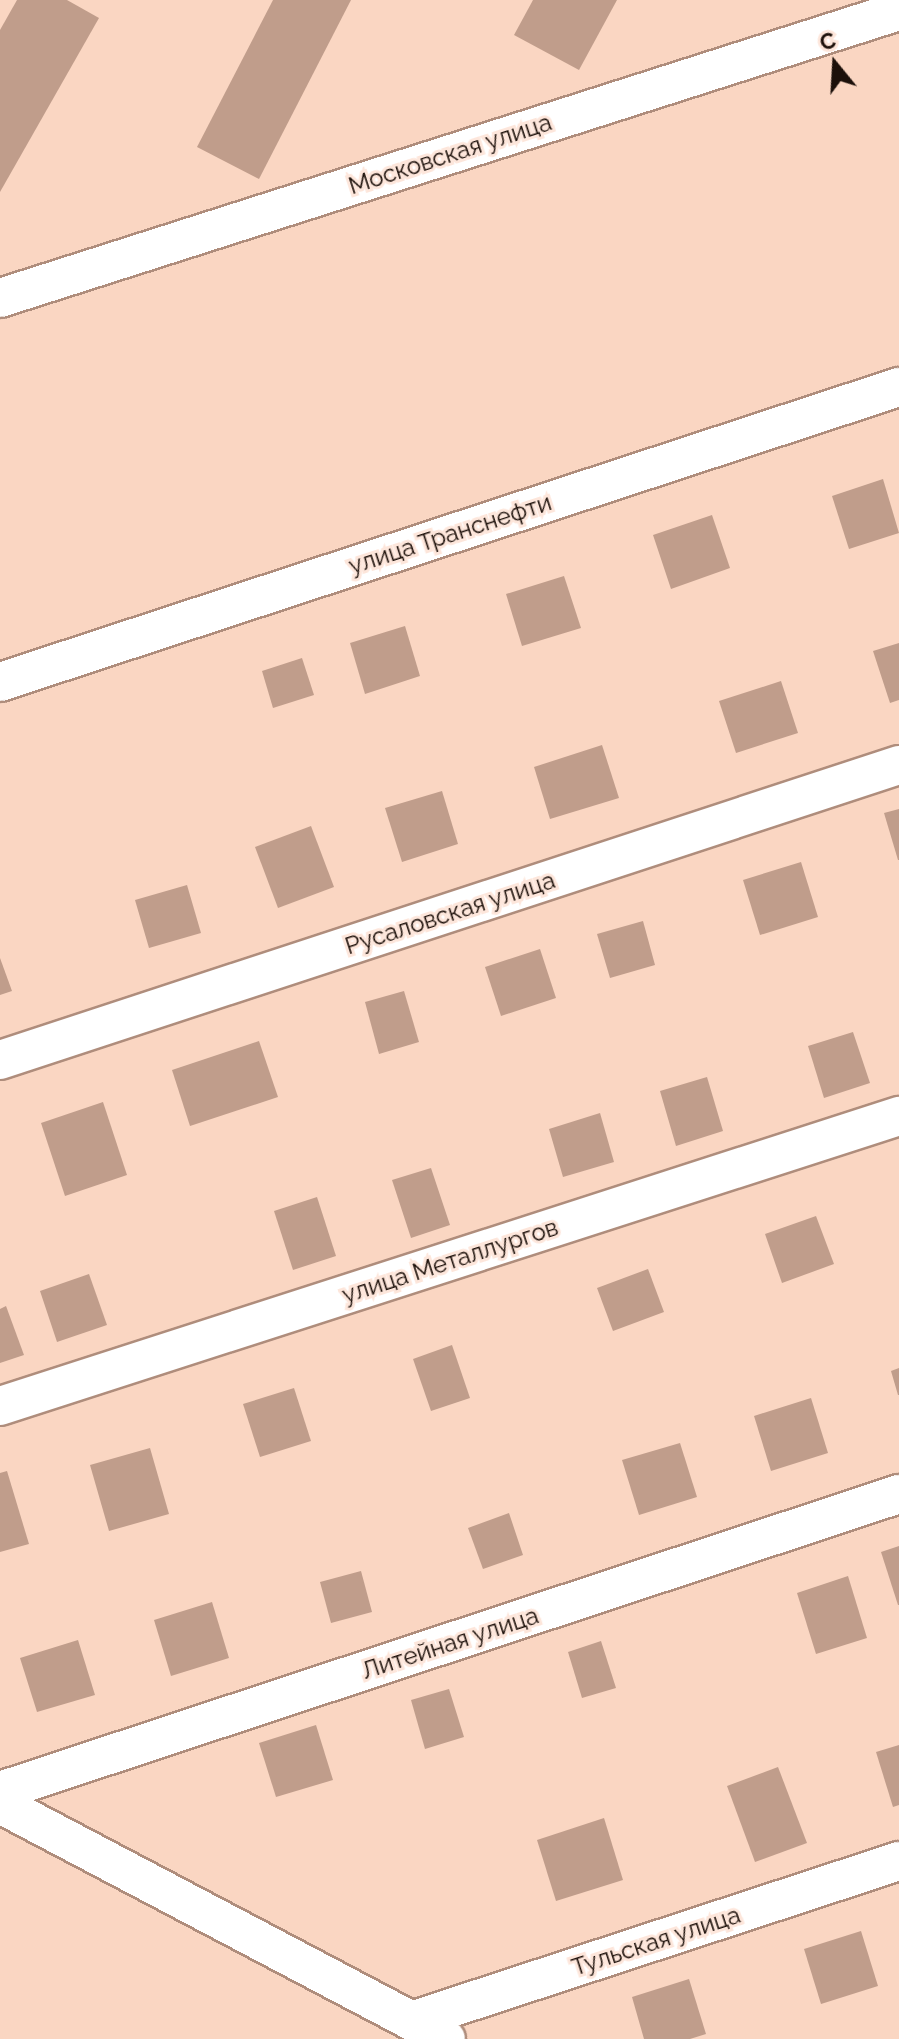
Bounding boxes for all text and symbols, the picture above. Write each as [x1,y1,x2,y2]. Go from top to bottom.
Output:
north arrow [795,24,875,104]
text: С [816,26,839,56]
street label: Московская улица [345,107,555,201]
street label: улица Транснефти [345,488,555,580]
street label: Русаловская улица [341,865,559,961]
street label: улица Металлургов [338,1212,562,1310]
street label: Литейная улица [358,1601,542,1685]
street label: Тульская улица [568,1900,744,1982]

